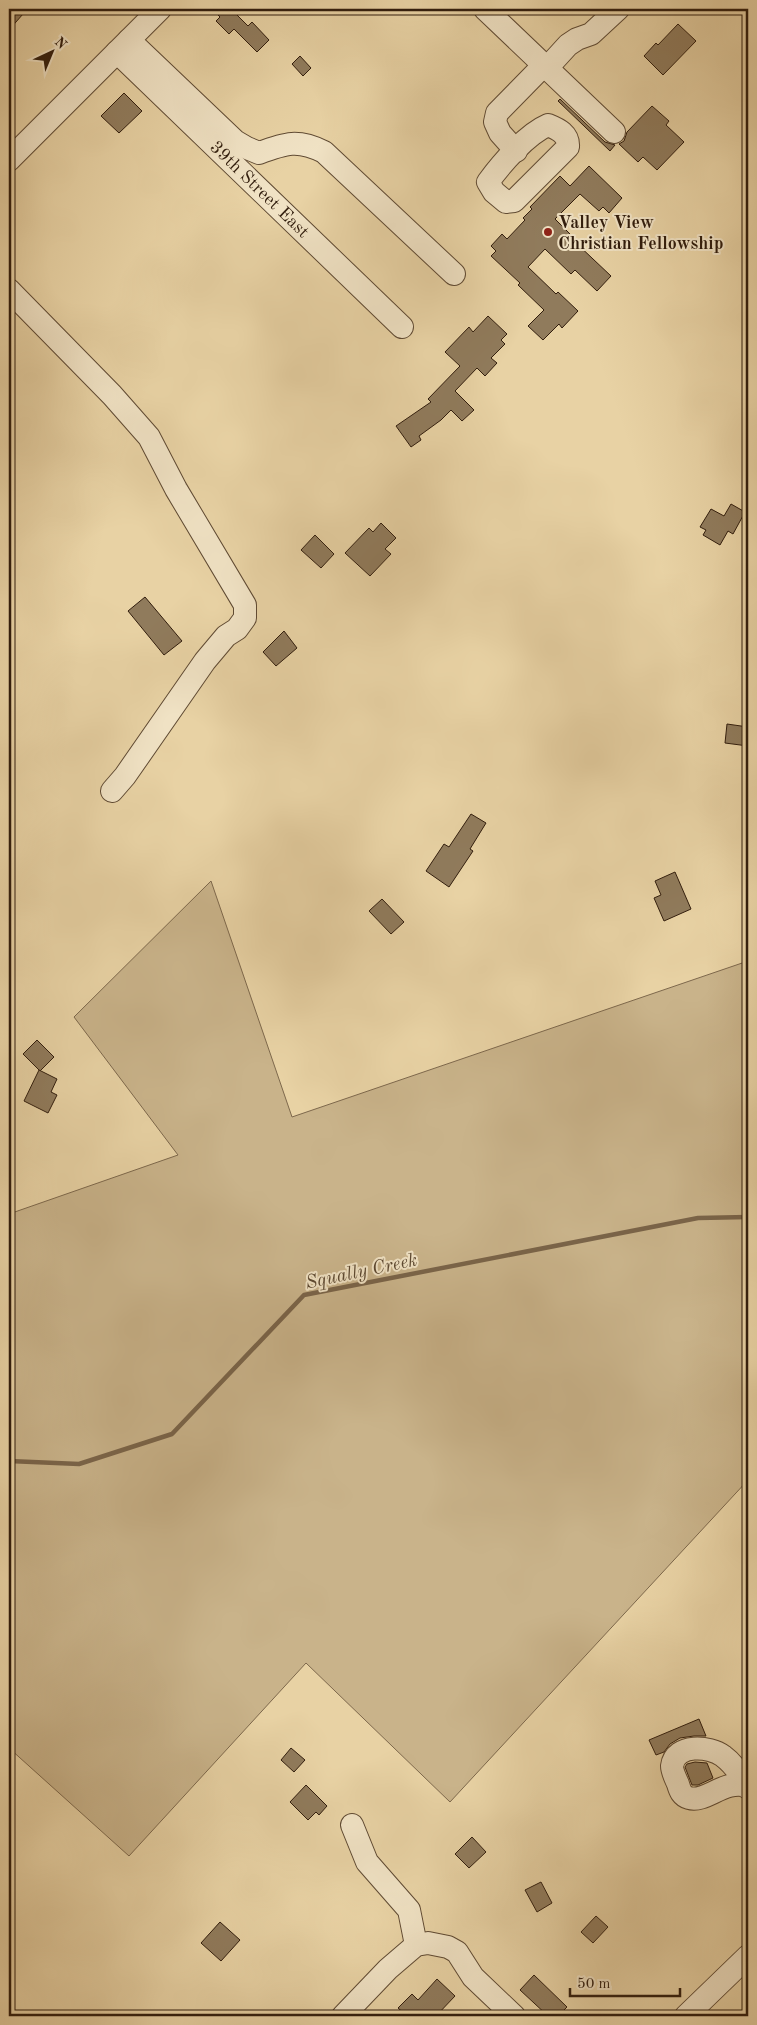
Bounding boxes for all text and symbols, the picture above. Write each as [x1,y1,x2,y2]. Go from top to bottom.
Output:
north arrow [28,28,78,78]
text: N [52,35,69,52]
street label: 39th Street East [206,138,312,241]
place label: Valley View Christian Fellowship [558,214,723,253]
marker: Valley View Christian Fellowship [542,226,554,238]
water label: Squally Creek [304,1251,419,1294]
scale bar [570,1965,680,1997]
text: 50 m [577,1977,611,1992]

